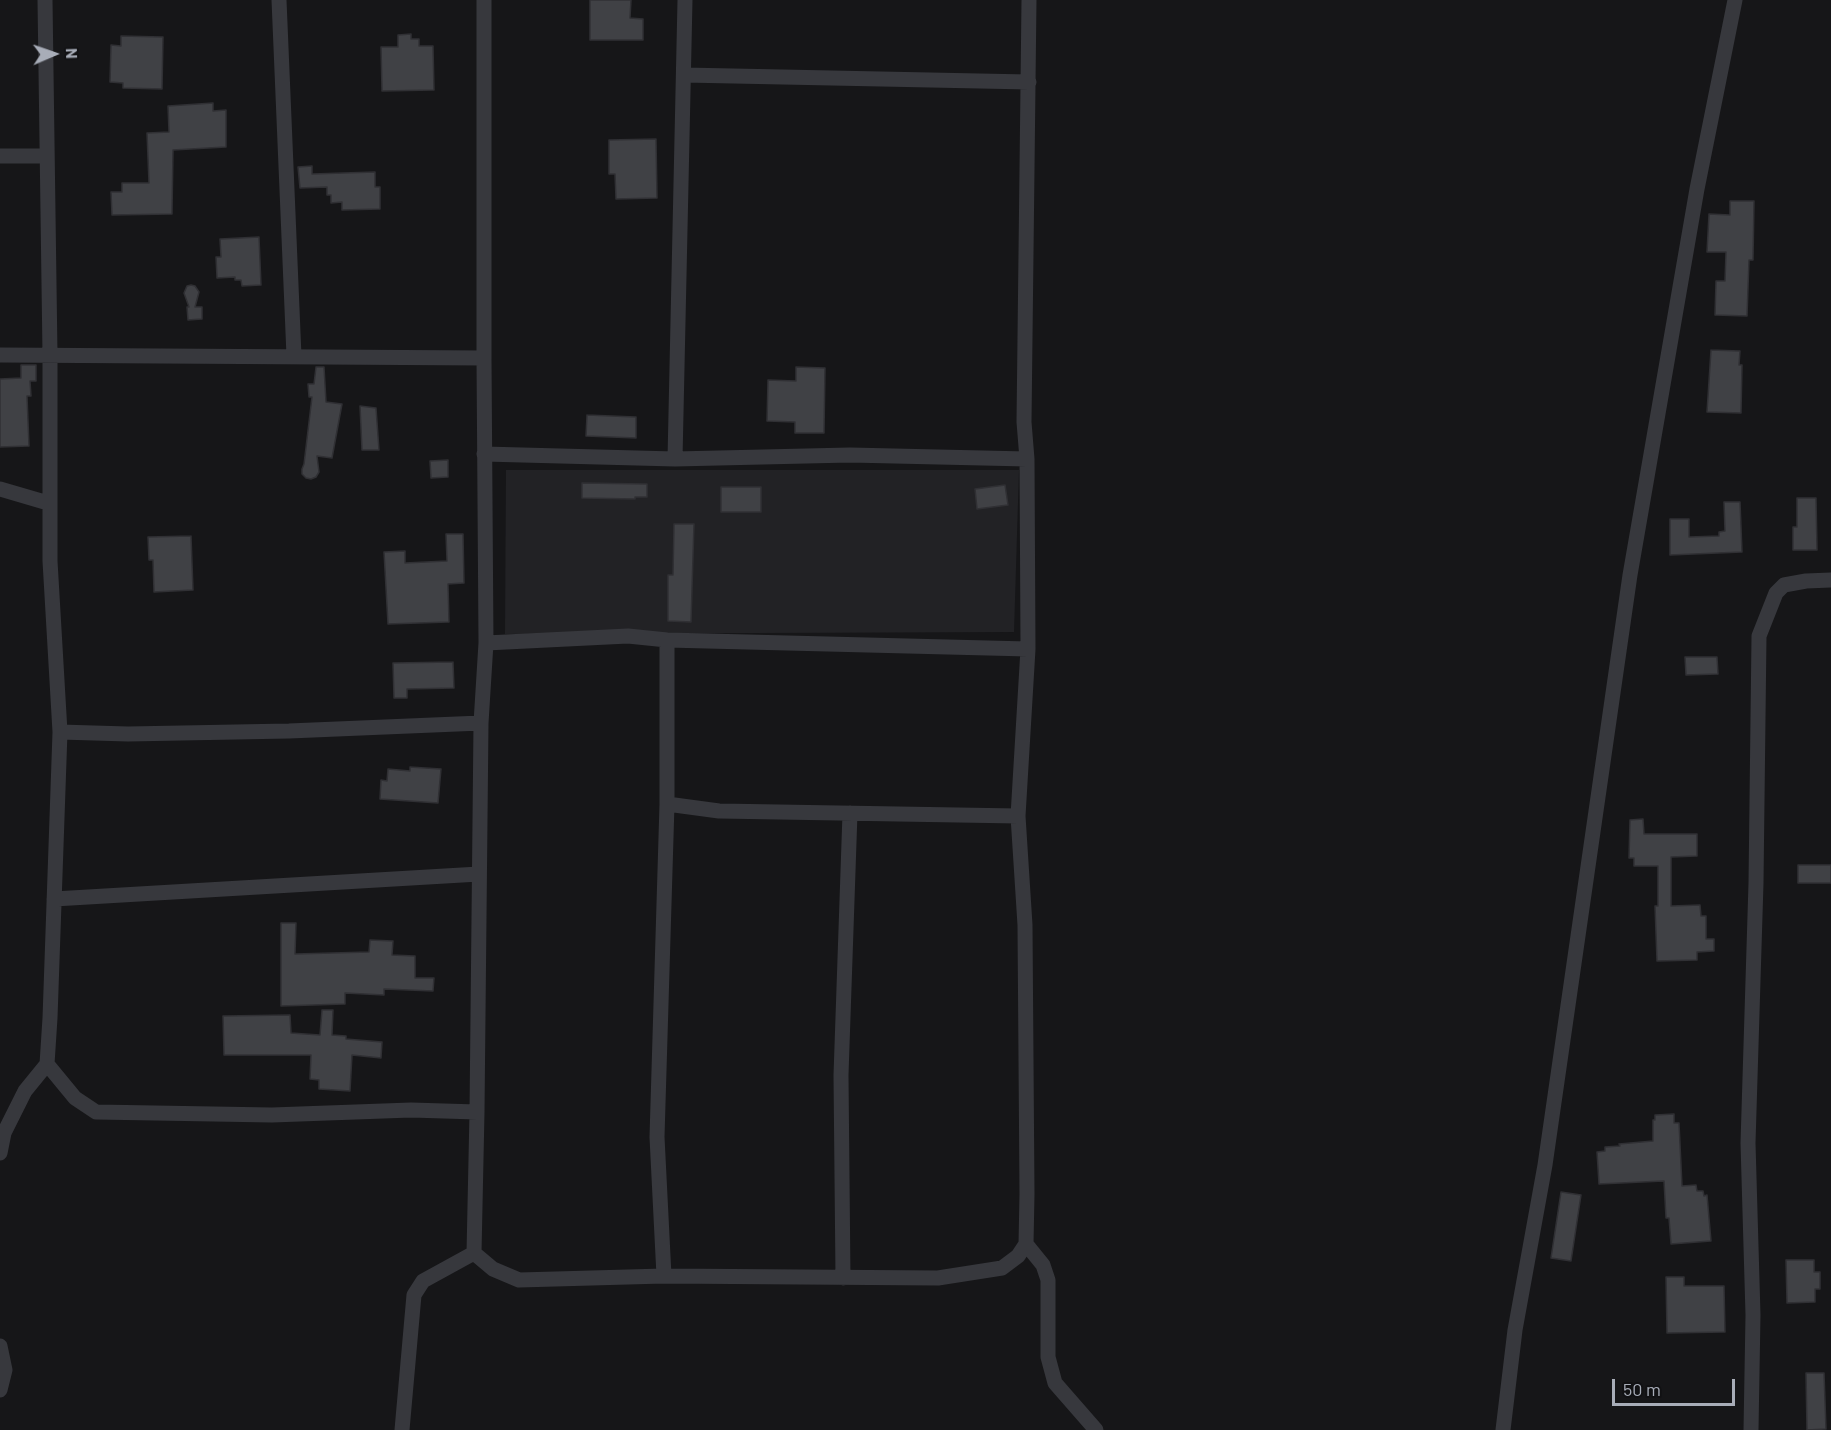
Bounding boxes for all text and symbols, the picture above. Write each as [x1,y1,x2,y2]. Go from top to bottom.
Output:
north arrow [24,24,84,84]
text: N [63,48,82,59]
scale bar [1615,1367,1738,1405]
text: 50 m [1623,1378,1661,1400]

